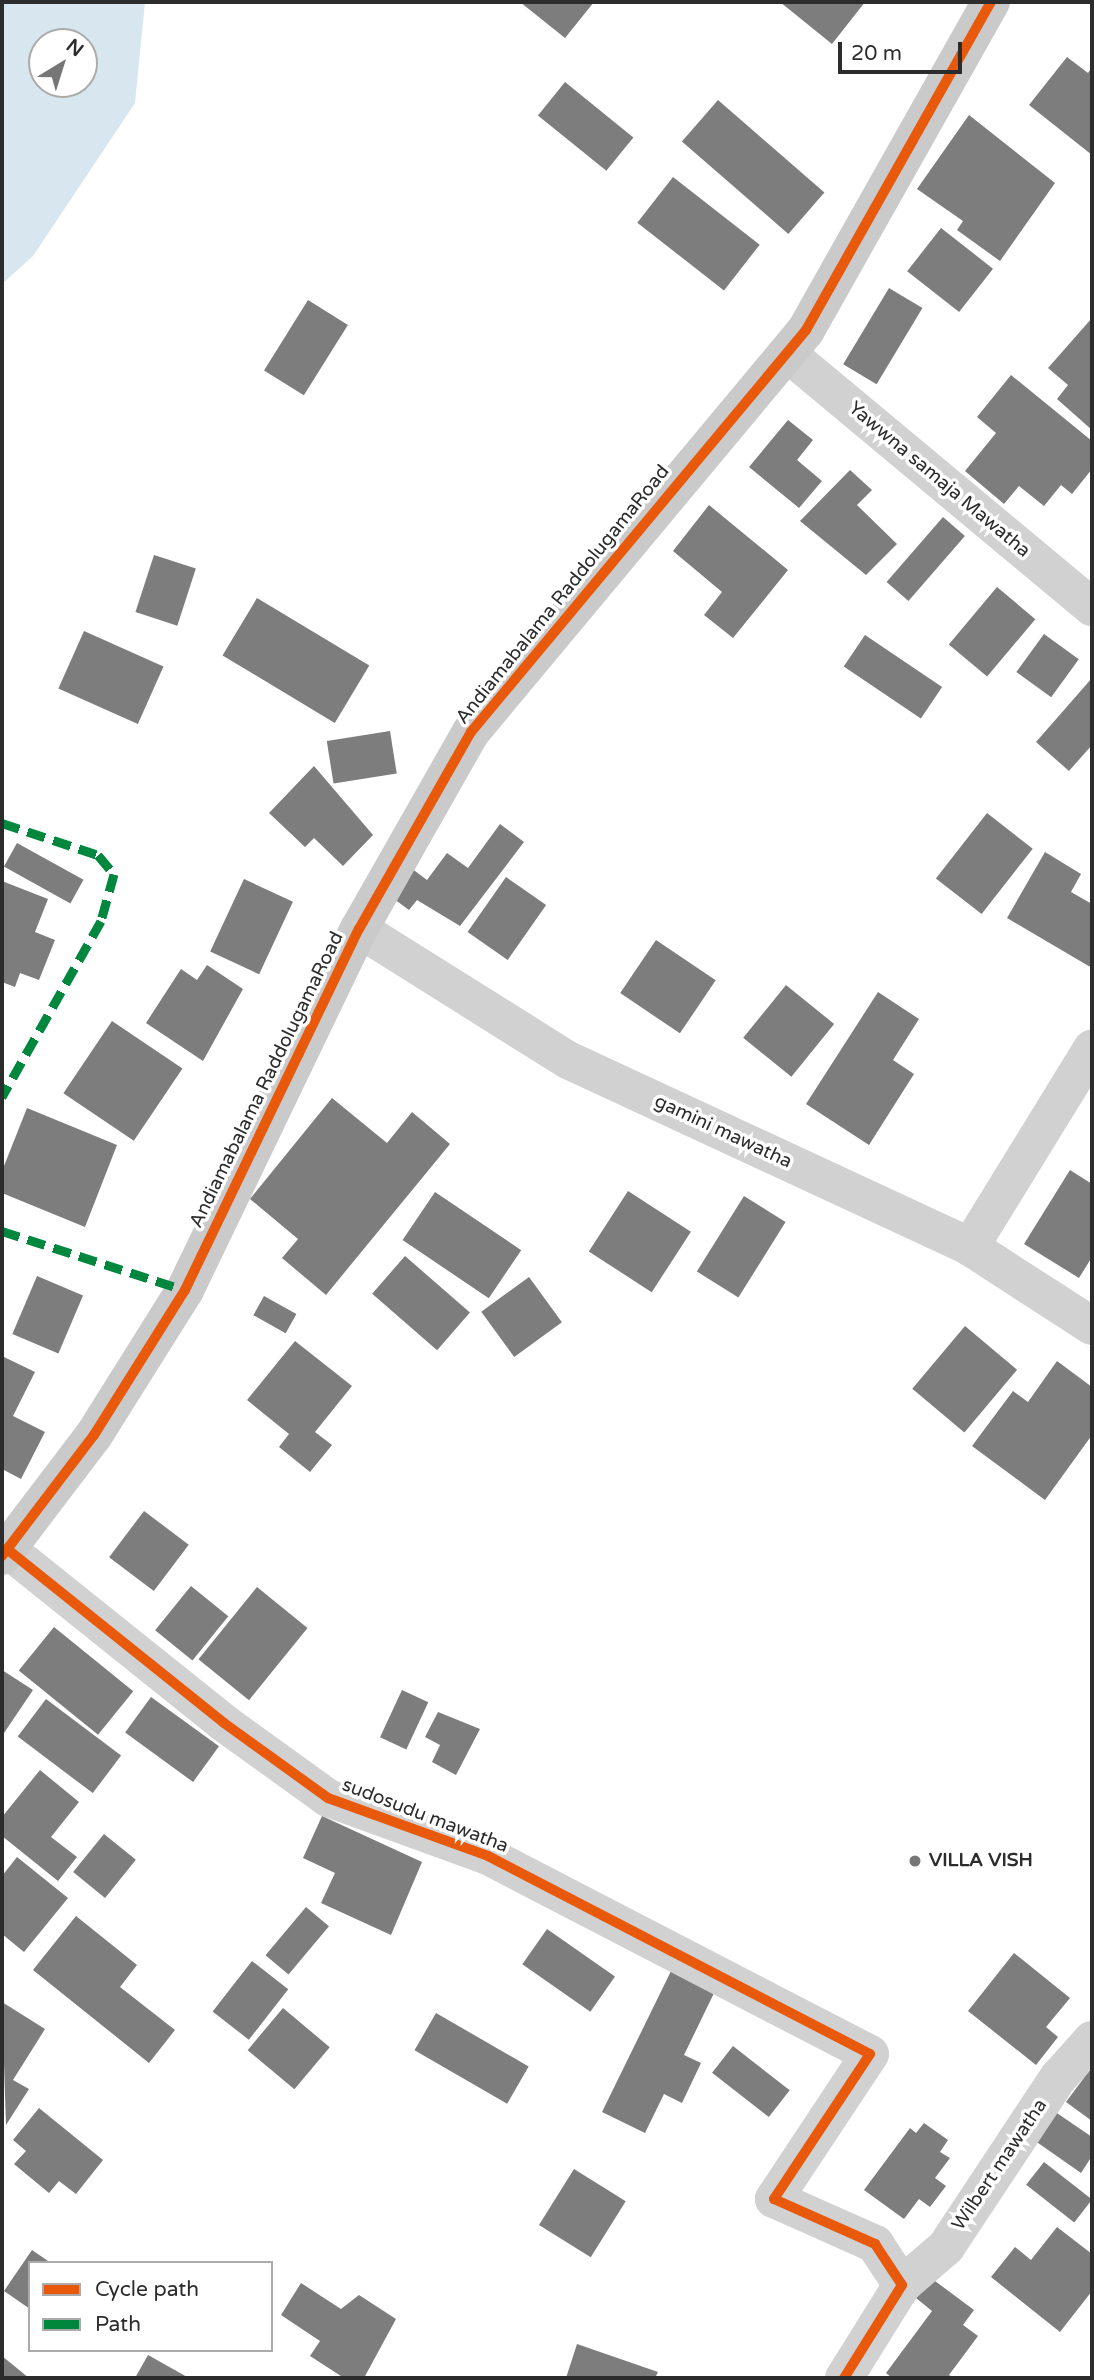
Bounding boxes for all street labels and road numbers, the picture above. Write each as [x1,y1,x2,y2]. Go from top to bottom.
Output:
street label: Yawwna samaja Mawatha [843,397,1035,563]
street label: Andiamabalama RaddolugamaRoad [451,461,675,729]
street label: Andiamabalama RaddolugamaRoad [185,928,349,1232]
street label: gamini mawatha [651,1090,795,1174]
street label: sudosudu mawatha [339,1774,511,1858]
street label: Wilbert mawatha [948,2095,1052,2235]

